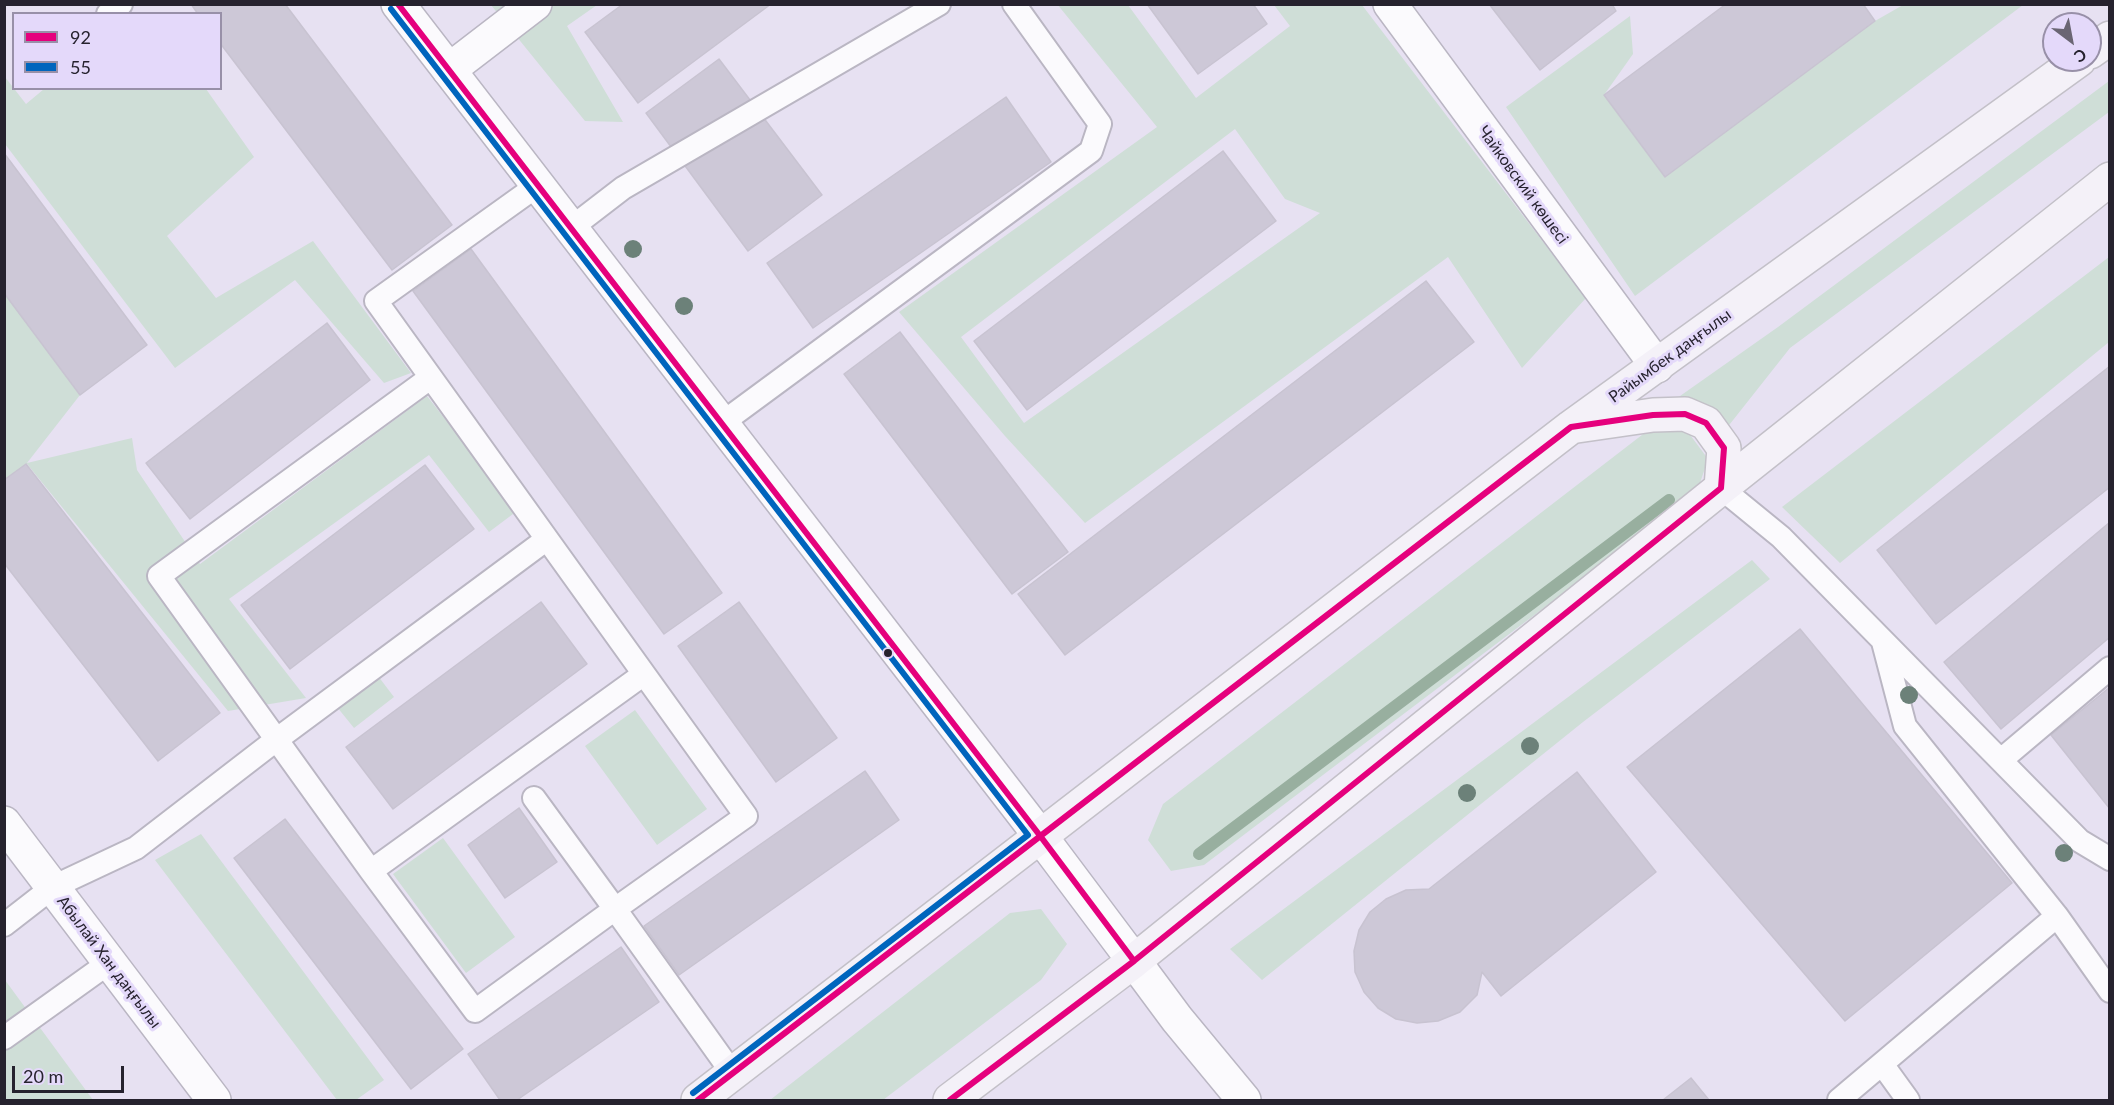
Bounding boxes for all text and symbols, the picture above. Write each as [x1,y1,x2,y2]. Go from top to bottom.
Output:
legend [12,12,222,90]
north arrow [2042,12,2102,72]
text: 92 [70,26,91,48]
text: С [2071,45,2090,67]
text: 55 [70,56,91,78]
street label: Чайковский көшесі [1474,122,1572,248]
street label: Райымбек даңғылы [1605,305,1735,407]
unlabelled marker [882,647,894,659]
street label: Абылай Хан даңғылы [53,892,165,1032]
scale bar [15,1054,128,1092]
text: 20 m [23,1065,63,1087]

